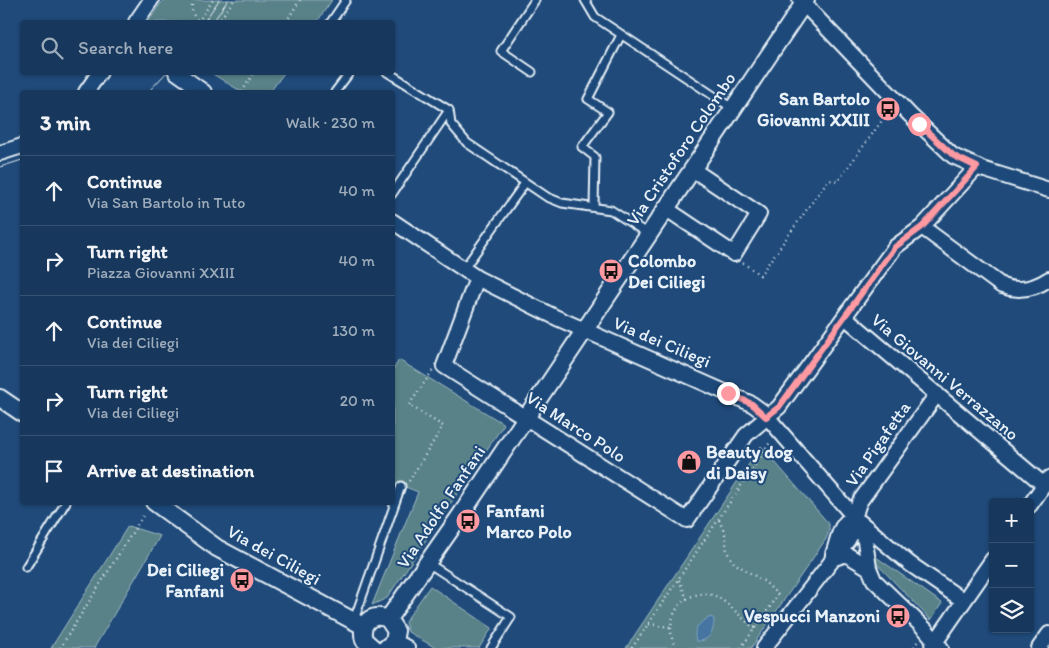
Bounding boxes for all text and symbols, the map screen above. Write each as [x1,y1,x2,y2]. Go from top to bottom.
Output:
search box [20,20,395,75]
icon: search [38,34,66,62]
text: Search here [78,36,173,59]
street label: Via Cristoforo Colombo [622,68,740,230]
place label: San Bartolo Giovanni XXIII [757,88,870,131]
bus stop icon: San Bartolo Giovanni XXIII [875,96,901,122]
text: 3 min [40,110,90,135]
text: Walk · 230 m [286,113,375,132]
route start [908,113,931,136]
text: Continue [87,170,162,193]
icon: ahead [40,177,68,205]
text: 40 m [338,181,375,200]
text: Via San Bartolo in Tuto [87,193,245,212]
text: Turn right [87,240,168,263]
icon: right [40,247,68,275]
place label: Colombo Dei Ciliegi [628,250,705,293]
text: 40 m [338,251,375,270]
bus stop icon: Colombo Dei Ciliegi [598,258,624,284]
text: Piazza Giovanni XXIII [87,263,235,282]
street label: Via Giovanni Verrazzano [867,309,1023,445]
text: Continue [87,310,162,333]
street label: Via dei Ciliegi [610,312,714,372]
icon: ahead [40,317,68,345]
text: 130 m [332,321,375,340]
text: Via dei Ciliegi [87,333,179,352]
text: Turn right [87,380,168,403]
route end [717,382,740,405]
icon: right [40,387,68,415]
street label: Via Marco Polo [522,387,630,467]
text: 20 m [340,391,375,410]
street label: Via Pigafetta [841,397,916,491]
text: Via dei Ciliegi [87,403,179,422]
place label: Beauty dog di Daisy [706,441,793,484]
street label: Via Adolfo Fanfani [392,442,490,572]
shop icon: Beauty dog di Daisy [676,449,702,475]
icon: arrive [40,457,68,485]
text: Arrive at destination [87,459,254,482]
map controls [989,498,1034,633]
button: + [989,498,1034,543]
place label: Fanfani Marco Polo [486,500,572,543]
bus stop icon: Fanfani Marco Polo [455,508,481,534]
street label: Via dei Ciliegi [223,520,325,590]
button: − [989,543,1034,588]
place label: Dei Ciliegi Fanfani [147,559,224,602]
bus stop icon: Dei Ciliegi Fanfani [229,567,255,593]
button: layers [989,588,1034,633]
bus stop icon: Vespucci Manzoni [885,603,911,629]
place label: Vespucci Manzoni [744,605,880,627]

